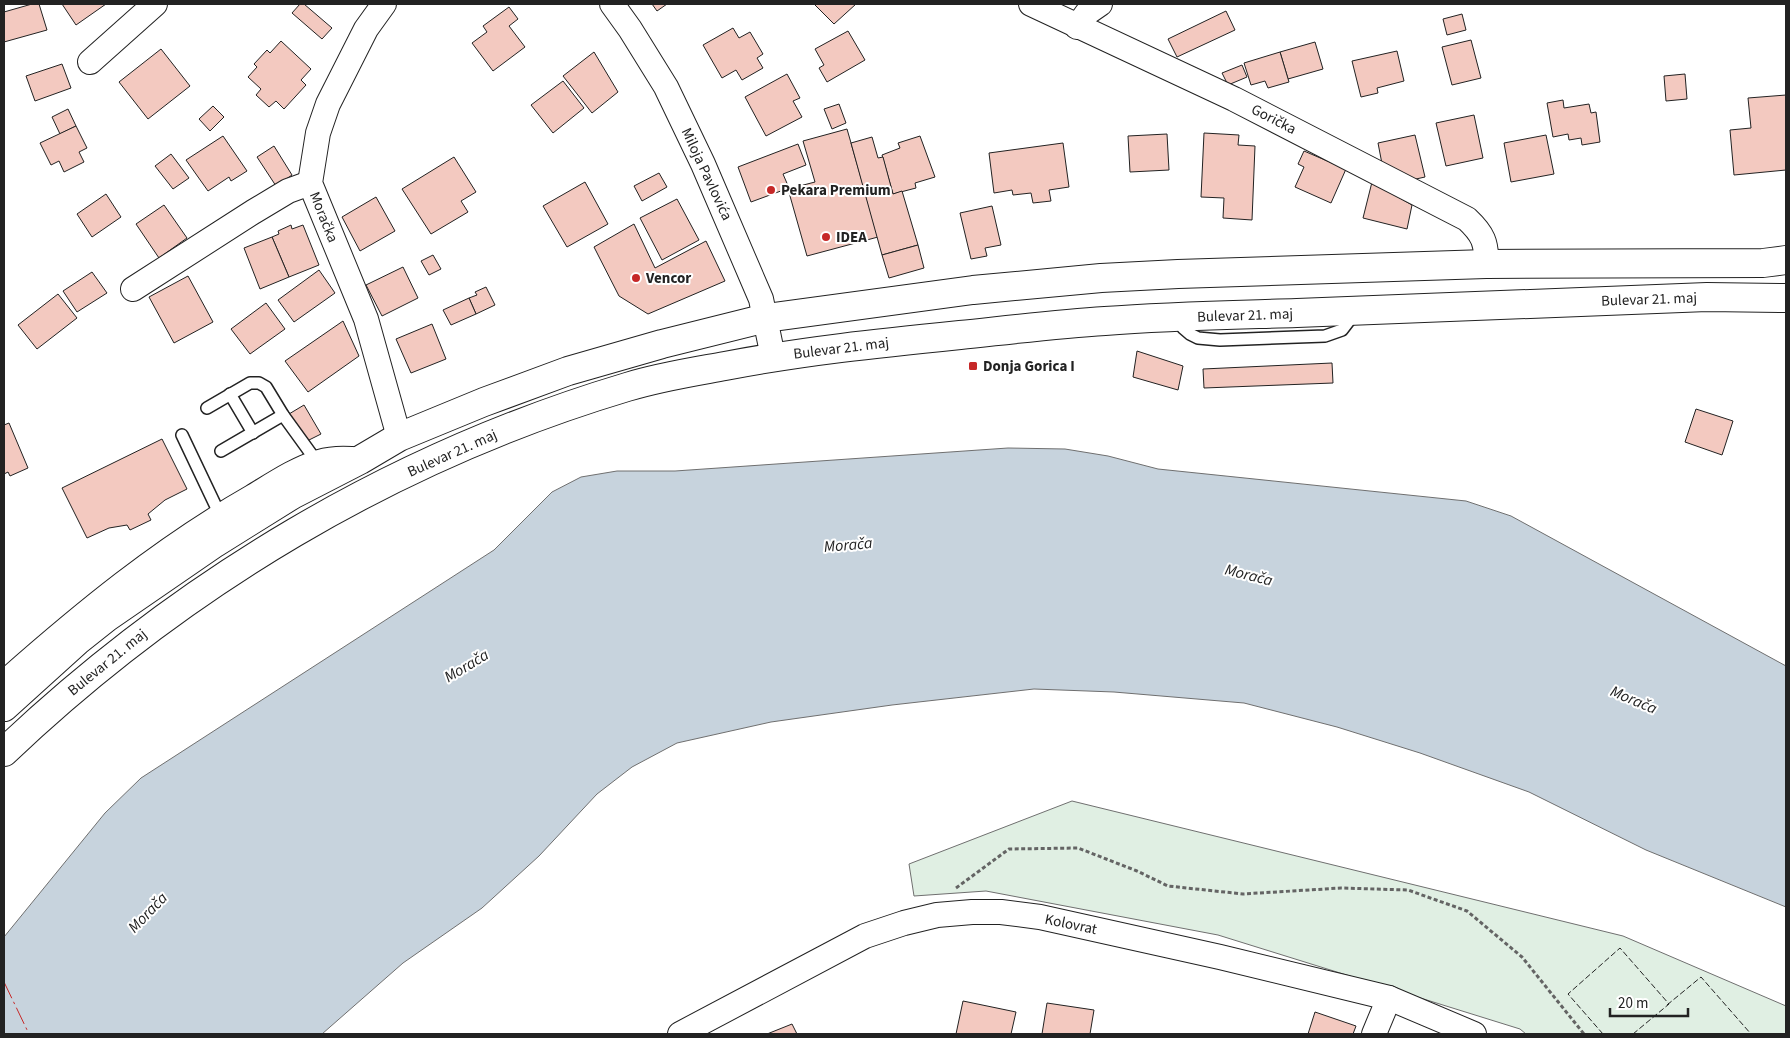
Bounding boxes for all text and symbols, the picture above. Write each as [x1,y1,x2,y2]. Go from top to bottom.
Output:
street label: Gorička [1248,99,1300,140]
street label: Miloja Pavlovića [676,124,737,224]
place label: Pekara Premium [781,180,891,201]
marker: Pekara Premium [765,184,777,196]
street label: Moračka [304,189,343,246]
place label: IDEA [836,227,867,248]
marker: IDEA [820,231,832,243]
place label: Vencor [645,268,691,289]
marker: Vencor [630,272,642,284]
street label: Bulevar 21. maj [1601,287,1697,312]
street label: Bulevar 21. maj [1197,303,1293,328]
street label: Bulevar 21. maj [792,332,890,365]
place label: Donja Gorica I [983,356,1075,377]
marker: Donja Gorica I [967,360,979,372]
street label: Bulevar 21. maj [404,424,500,483]
water label: Morača [823,532,874,558]
water label: Morača [1222,558,1275,592]
street label: Bulevar 21. maj [63,624,151,701]
water label: Morača [440,644,493,688]
water label: Morača [1607,680,1661,720]
water label: Morača [123,887,173,938]
street label: Kolovrat [1043,909,1099,940]
scale bar [1610,986,1688,1018]
text: 20 m [1618,993,1648,1014]

